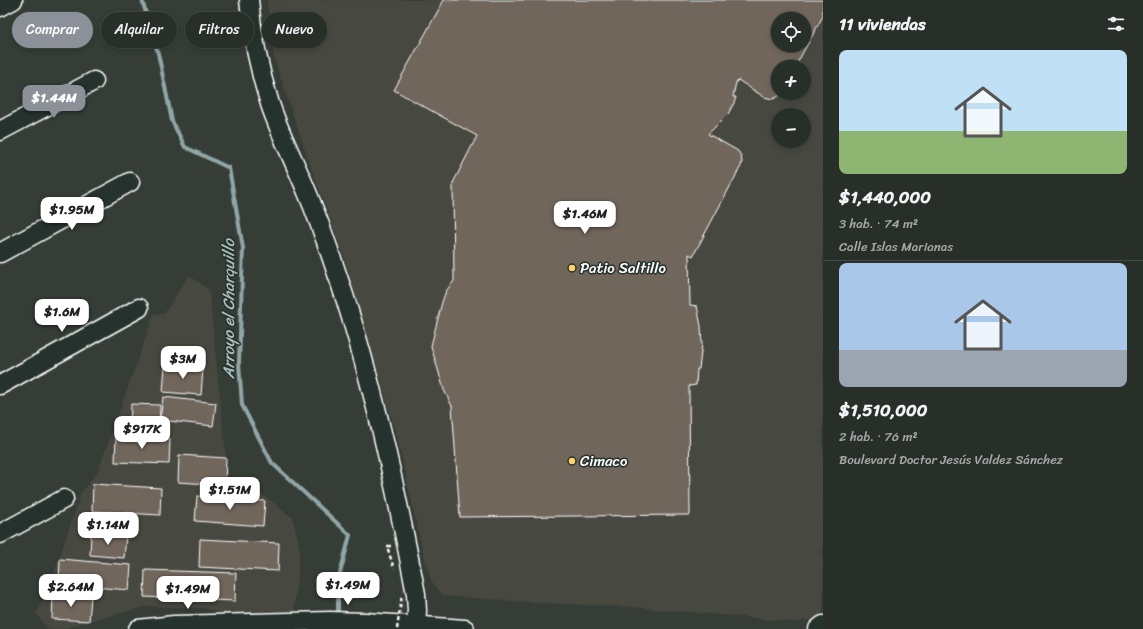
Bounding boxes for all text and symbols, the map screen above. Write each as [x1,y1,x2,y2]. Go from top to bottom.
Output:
text: 11 viviendas [839,9,926,39]
chip: Comprar [12,12,93,48]
chip: Alquilar [101,12,177,48]
chip: Filtros [185,12,254,48]
chip: Nuevo [262,12,327,48]
map controls [771,12,811,148]
button: locate [771,12,811,52]
icon: filters [1105,13,1127,35]
button: + [771,60,811,100]
icon: home [947,76,1019,148]
pin: $1.44M [21,85,87,119]
text: $1.44M [31,86,77,109]
button: − [771,108,811,148]
text: $1,440,000 [839,182,931,212]
pin: $1.95M [39,197,105,231]
text: $1.95M [50,198,94,221]
pin: $1.46M [552,201,618,235]
text: $1.46M [563,202,607,225]
text: 3 hab. · 74 m² [839,212,918,235]
text: Calle Islas Marianas [839,235,953,258]
water label: Arroyo el Charquillo [214,237,243,380]
place label: Patio Saltillo [580,255,667,281]
marker: Patio Saltillo [567,263,577,273]
icon: home [947,289,1019,361]
pin: $1.6M [34,299,90,333]
text: $1.6M [44,300,80,323]
pin: $3M [164,346,202,380]
text: $3M [170,347,196,370]
text: $1,510,000 [839,395,928,425]
pin: $917K [114,416,170,450]
text: $917K [123,417,161,440]
text: 2 hab. · 76 m² [839,425,918,448]
place label: Cimaco [580,448,628,474]
text: Boulevard Doctor Jesús Valdez Sánchez [839,448,1063,471]
marker: Cimaco [567,456,577,466]
pin: $1.51M [197,477,263,511]
text: $1.51M [209,478,251,501]
pin: $1.14M [75,512,141,546]
text: $1.14M [87,513,129,536]
pin: $1.49M [315,572,381,606]
text: $1.49M [326,573,370,596]
pin: $2.64M [38,574,104,608]
text: $2.64M [48,575,94,598]
pin: $1.49M [155,576,221,610]
text: $1.49M [166,577,210,600]

